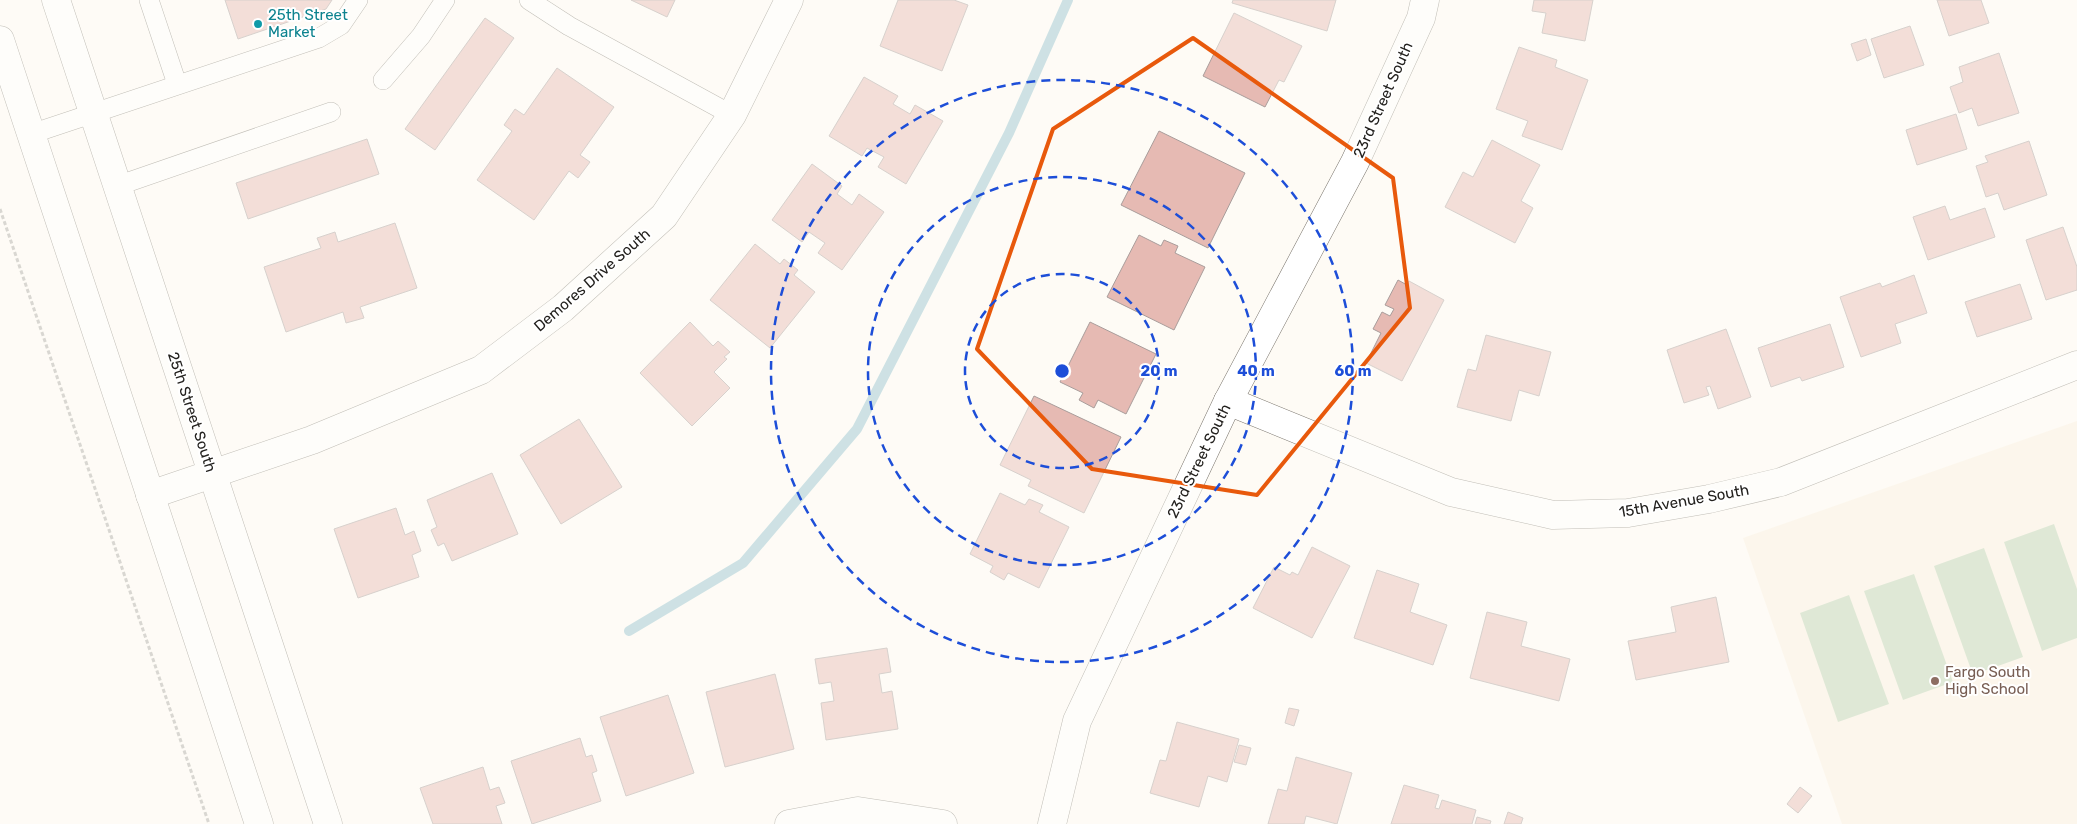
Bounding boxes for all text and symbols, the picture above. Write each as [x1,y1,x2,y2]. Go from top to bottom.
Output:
place label: 25th Street Market [268,6,348,41]
marker: 25th Street Market [252,18,264,30]
street label: 23rd Street South [1349,39,1417,161]
street label: Demores Drive South [530,225,654,335]
street label: 25th Street South [164,350,220,474]
centre of rings [1053,362,1071,380]
text: 20 m [1141,362,1177,380]
text: 40 m [1237,362,1275,380]
text: 60 m [1335,362,1371,380]
street label: 23rd Street South [1164,401,1234,521]
street label: 15th Avenue South [1618,481,1750,521]
place label: Fargo South High School [1945,663,2030,698]
marker: Fargo South High School [1929,675,1941,687]

